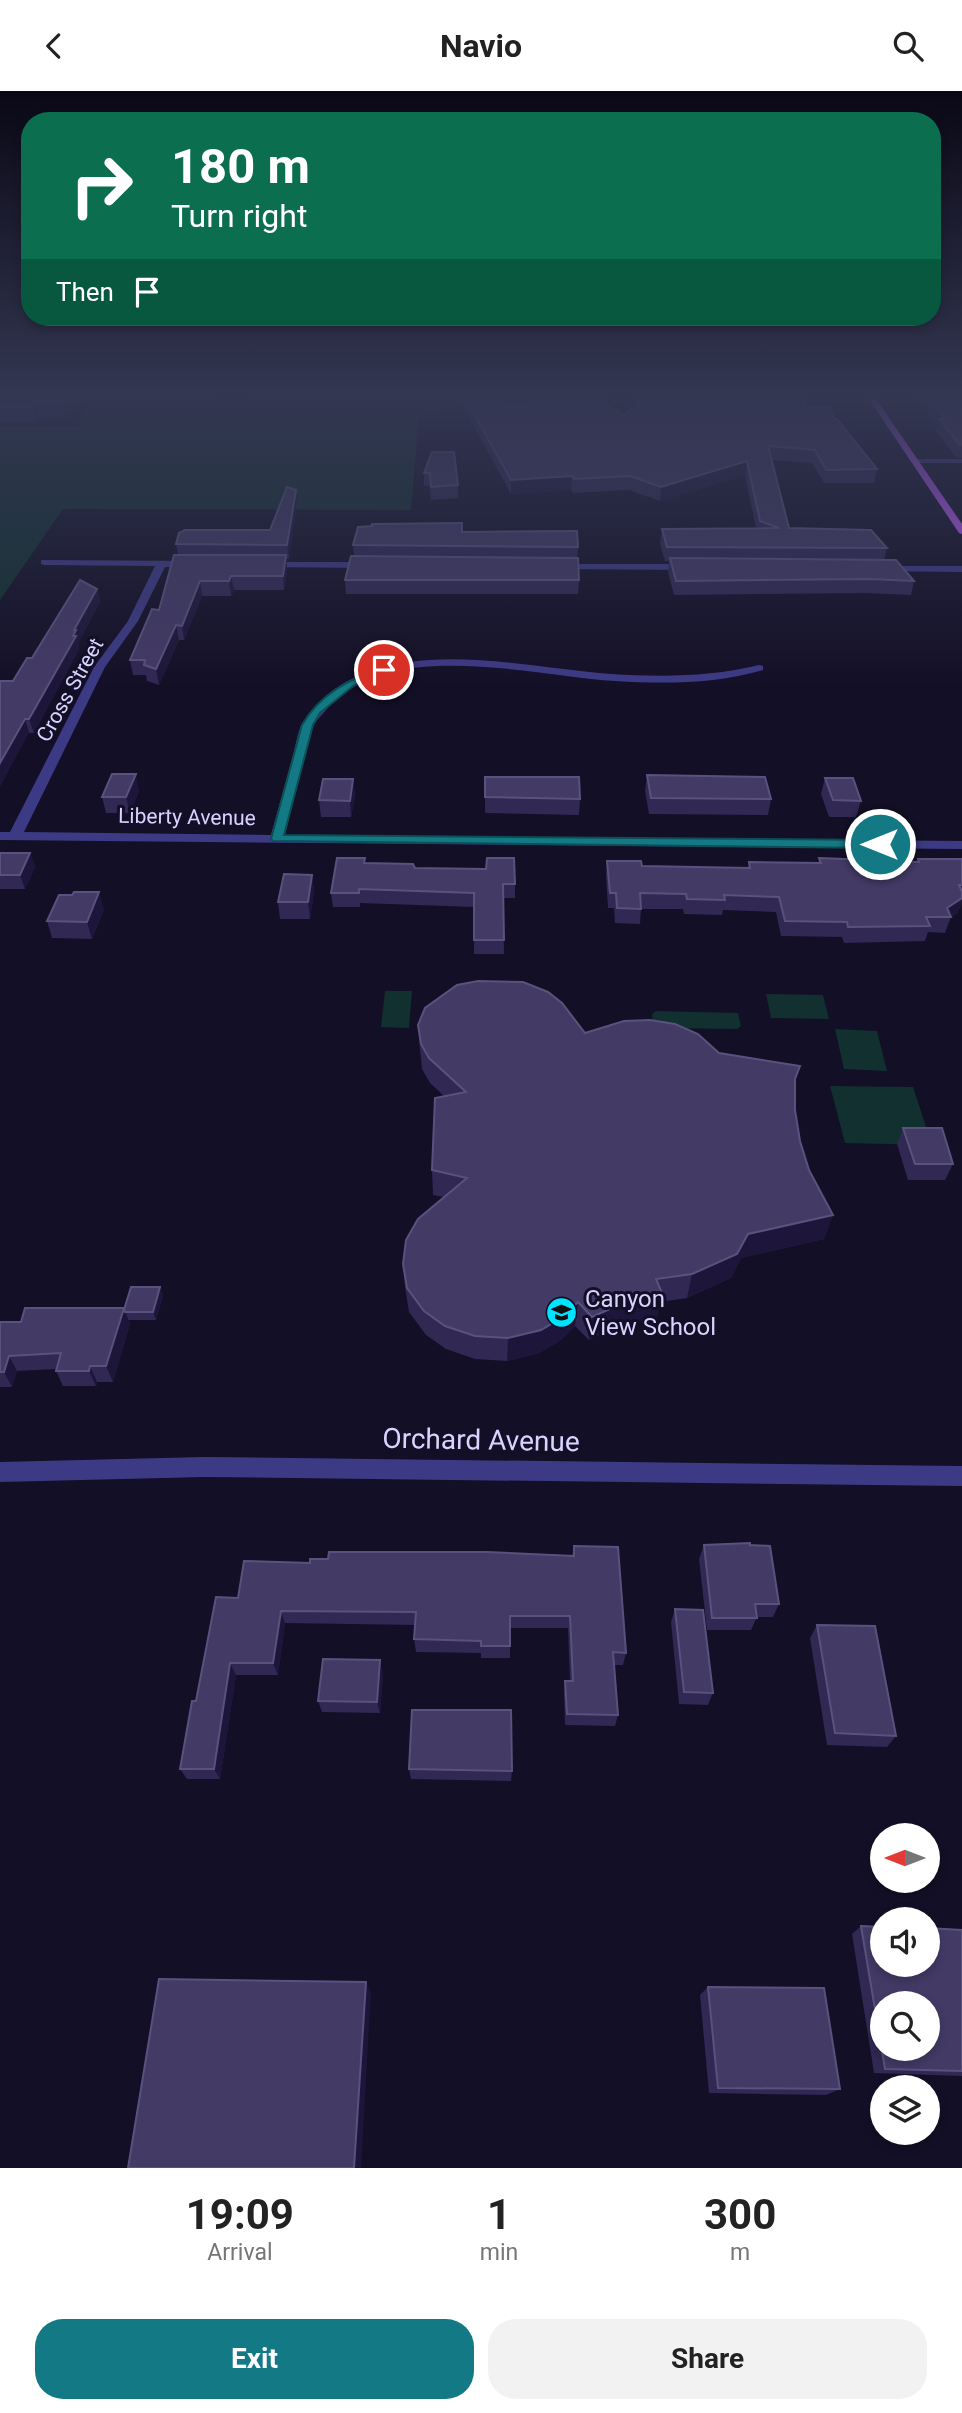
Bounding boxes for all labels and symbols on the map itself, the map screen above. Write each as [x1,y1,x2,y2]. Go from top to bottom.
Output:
street label: Cross Street [32,634,108,746]
pin [354,640,414,700]
street label: Liberty Avenue [118,804,256,830]
position arrow [843,807,917,881]
place label: Canyon View School [585,1285,716,1341]
school or university icon: Canyon View School [545,1296,579,1330]
street label: Orchard Avenue [382,1422,580,1458]
north arrow [870,1823,940,1893]

